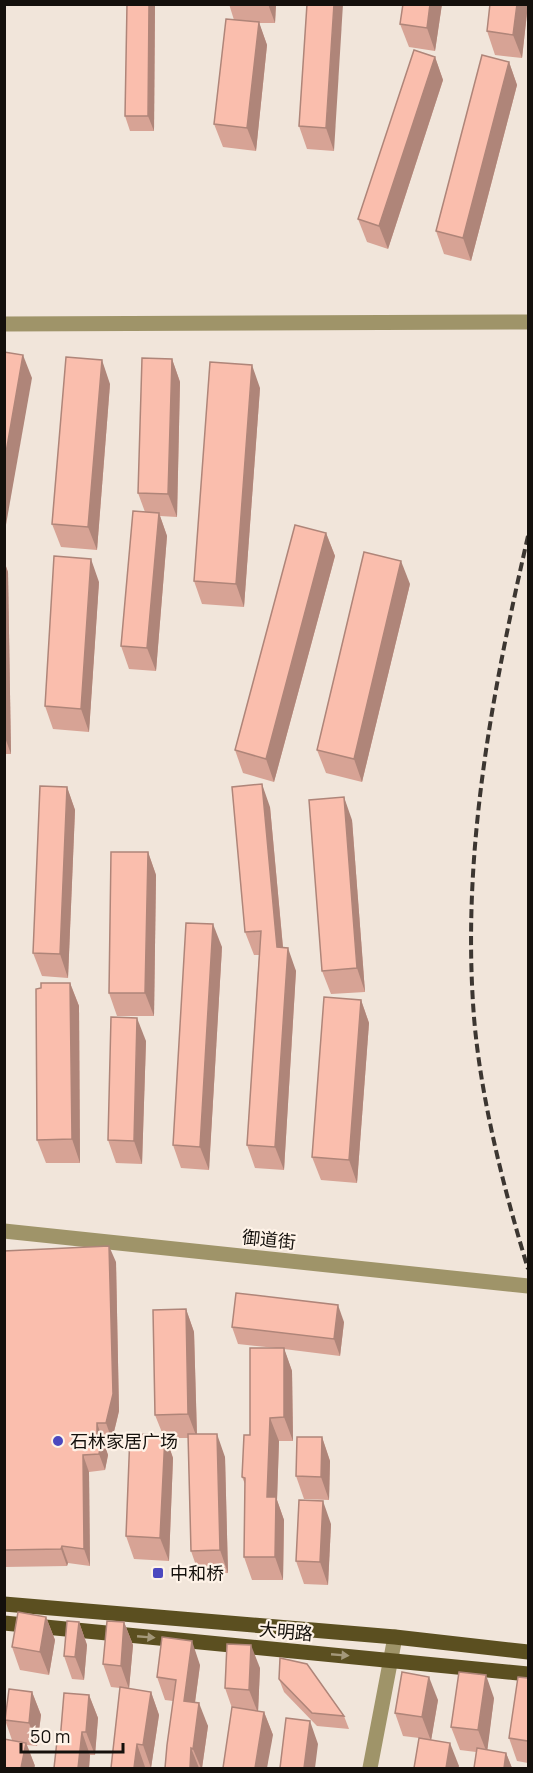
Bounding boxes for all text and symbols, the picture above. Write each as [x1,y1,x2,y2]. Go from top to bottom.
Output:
street label: 御道街 [241,1224,297,1254]
place label: 石林家居广场 [70,1429,178,1453]
marker: 石林家居广场 [51,1434,65,1448]
place label: 中和桥 [170,1561,224,1585]
marker: 中和桥 [151,1566,165,1580]
street label: 大明路 [258,1617,314,1645]
one-way arrow [137,1632,156,1642]
one-way arrow [331,1650,350,1660]
scale bar [21,1716,123,1754]
text: 50 m [30,1724,70,1748]

